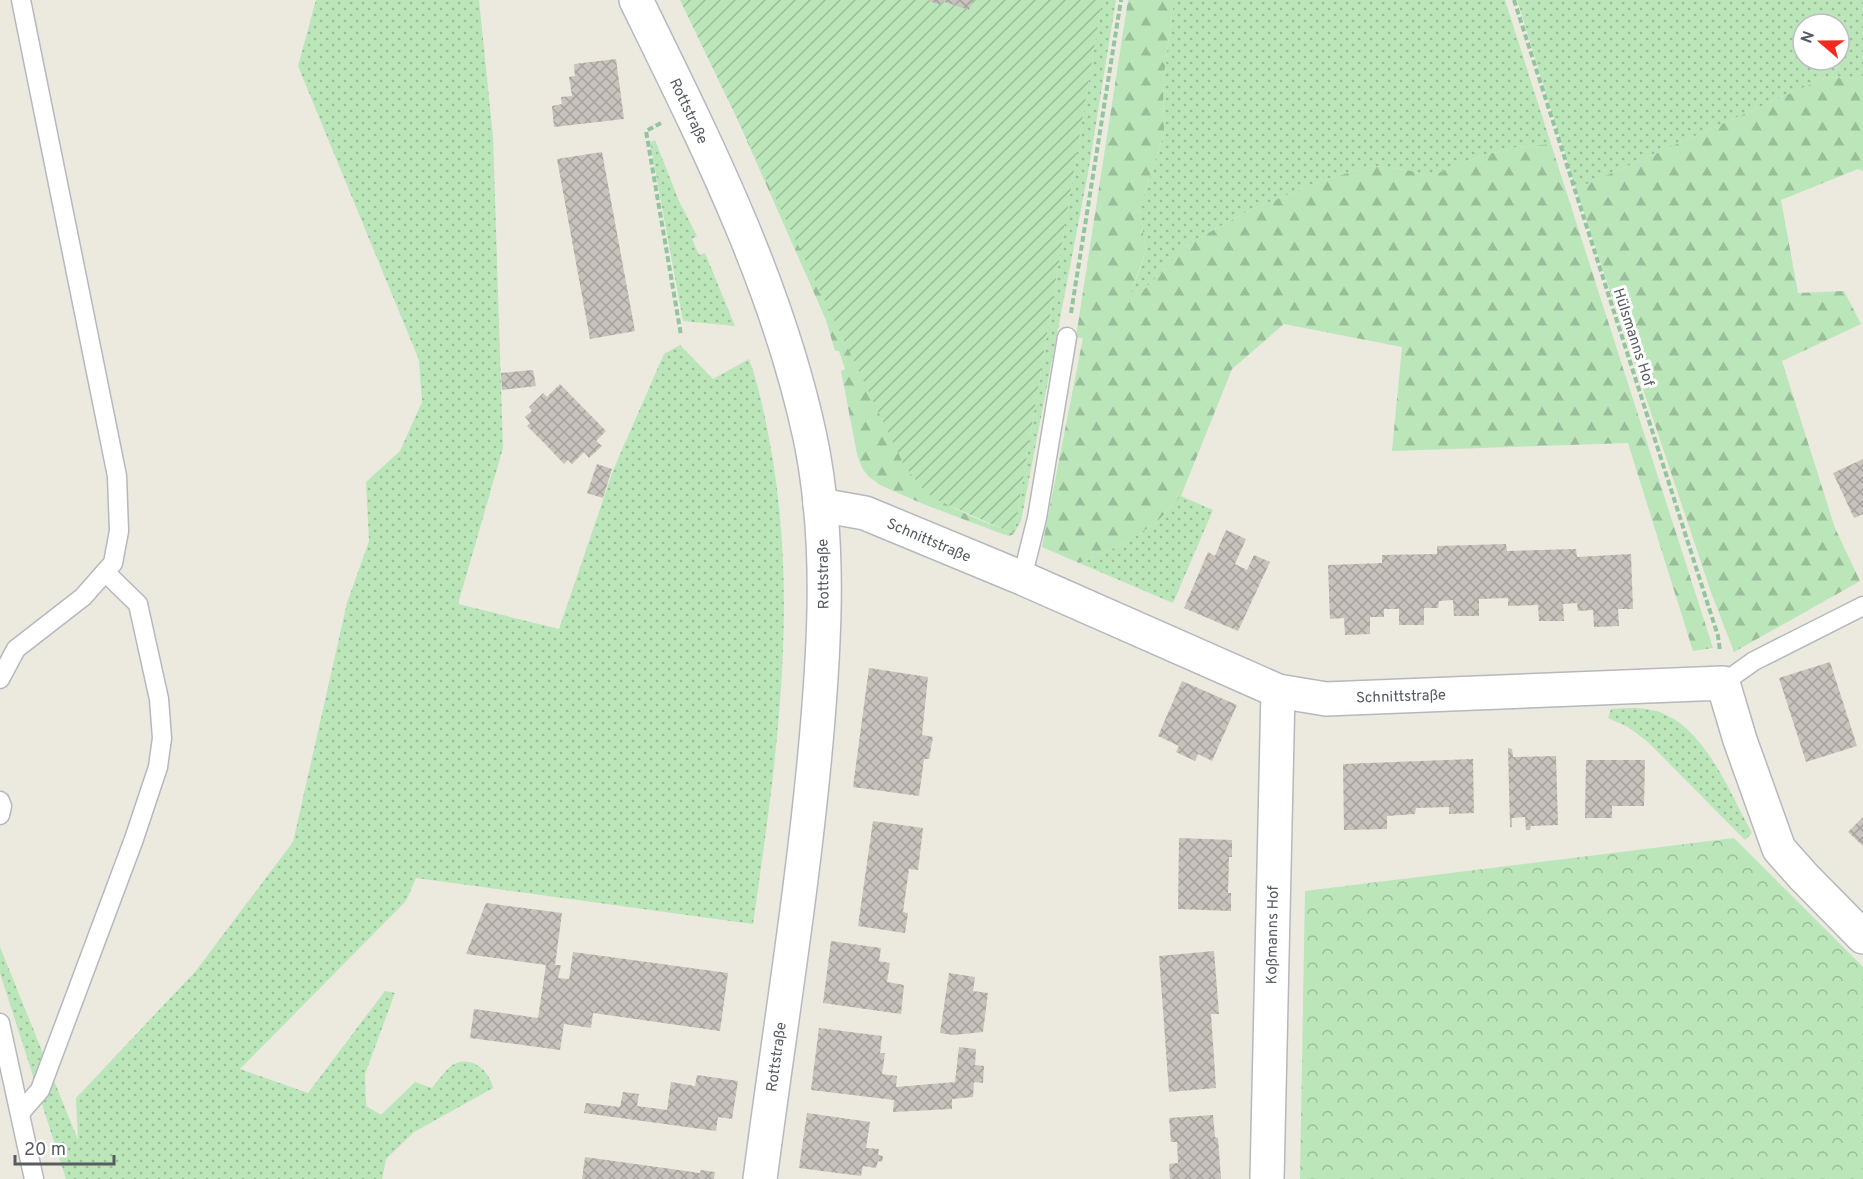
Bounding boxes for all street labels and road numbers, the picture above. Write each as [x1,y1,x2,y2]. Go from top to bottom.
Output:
street label: Rottstraße [664,76,711,148]
street label: Hülsmanns Hof [1608,286,1657,389]
street label: Schnittstraße [883,515,973,568]
street label: Rottstraße [814,539,835,609]
street label: Schnittstraße [1356,686,1446,709]
street label: Koßmanns Hof [1263,886,1284,984]
street label: Rottstraße [763,1021,792,1093]

